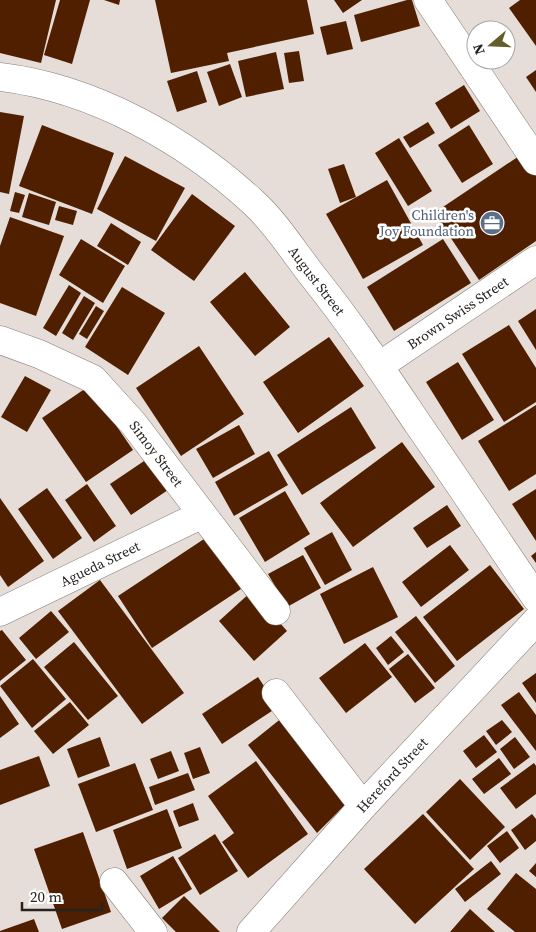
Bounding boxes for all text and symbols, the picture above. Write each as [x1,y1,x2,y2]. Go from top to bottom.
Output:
north arrow [466,20,516,70]
text: N [468,41,490,57]
place label: Children's Joy Foundation [379,205,475,241]
office icon: Children's Joy Foundation [479,210,505,236]
street label: August Street [284,242,350,320]
street label: Brown Swiss Street [403,271,513,354]
street label: Simoy Street [125,417,188,491]
street label: Agueda Street [57,536,144,591]
street label: Hereford Street [352,733,432,817]
scale bar [22,880,102,912]
text: 20 m [30,886,62,907]

